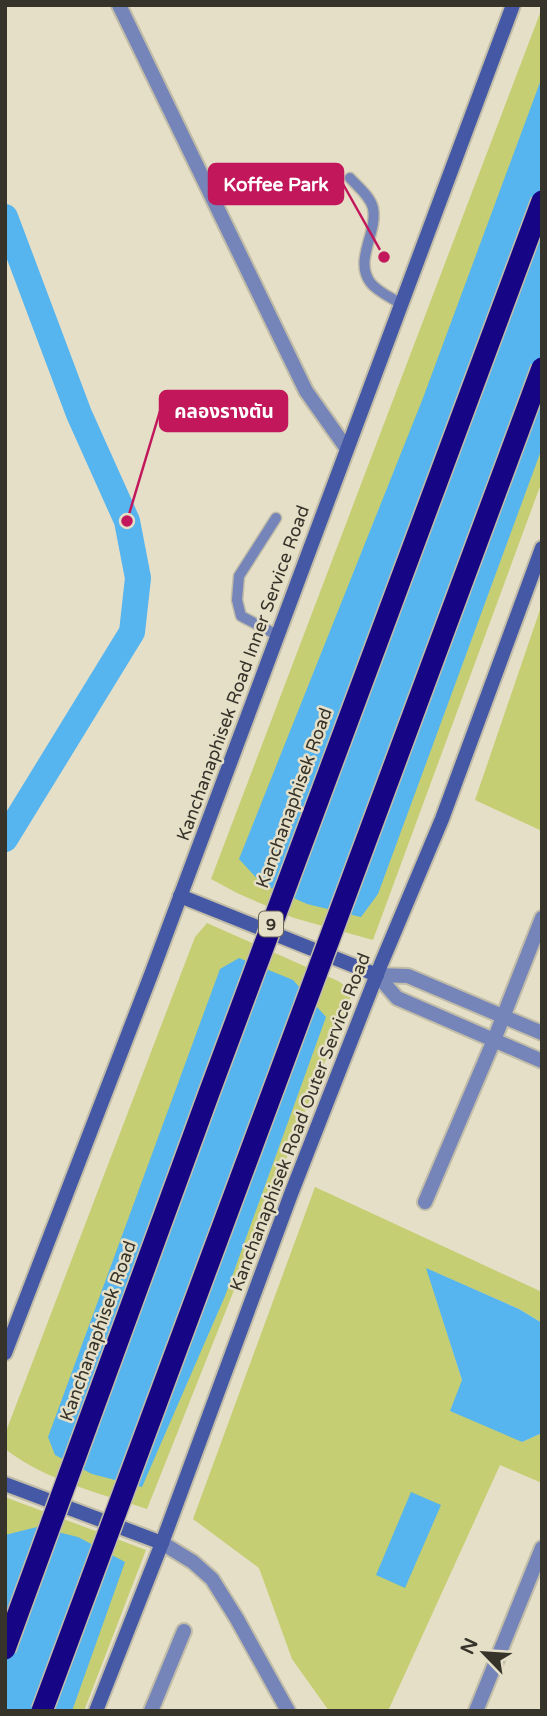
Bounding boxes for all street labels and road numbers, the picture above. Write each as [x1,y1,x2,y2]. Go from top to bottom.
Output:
street label: Kanchanaphisek Road Inner Service Road [172,502,314,844]
street label: Kanchanaphisek Road [251,705,337,891]
road number: 9 [259,912,283,936]
street label: Kanchanaphisek Road Outer Service Road [225,950,375,1294]
street label: Kanchanaphisek Road [55,1238,141,1424]

